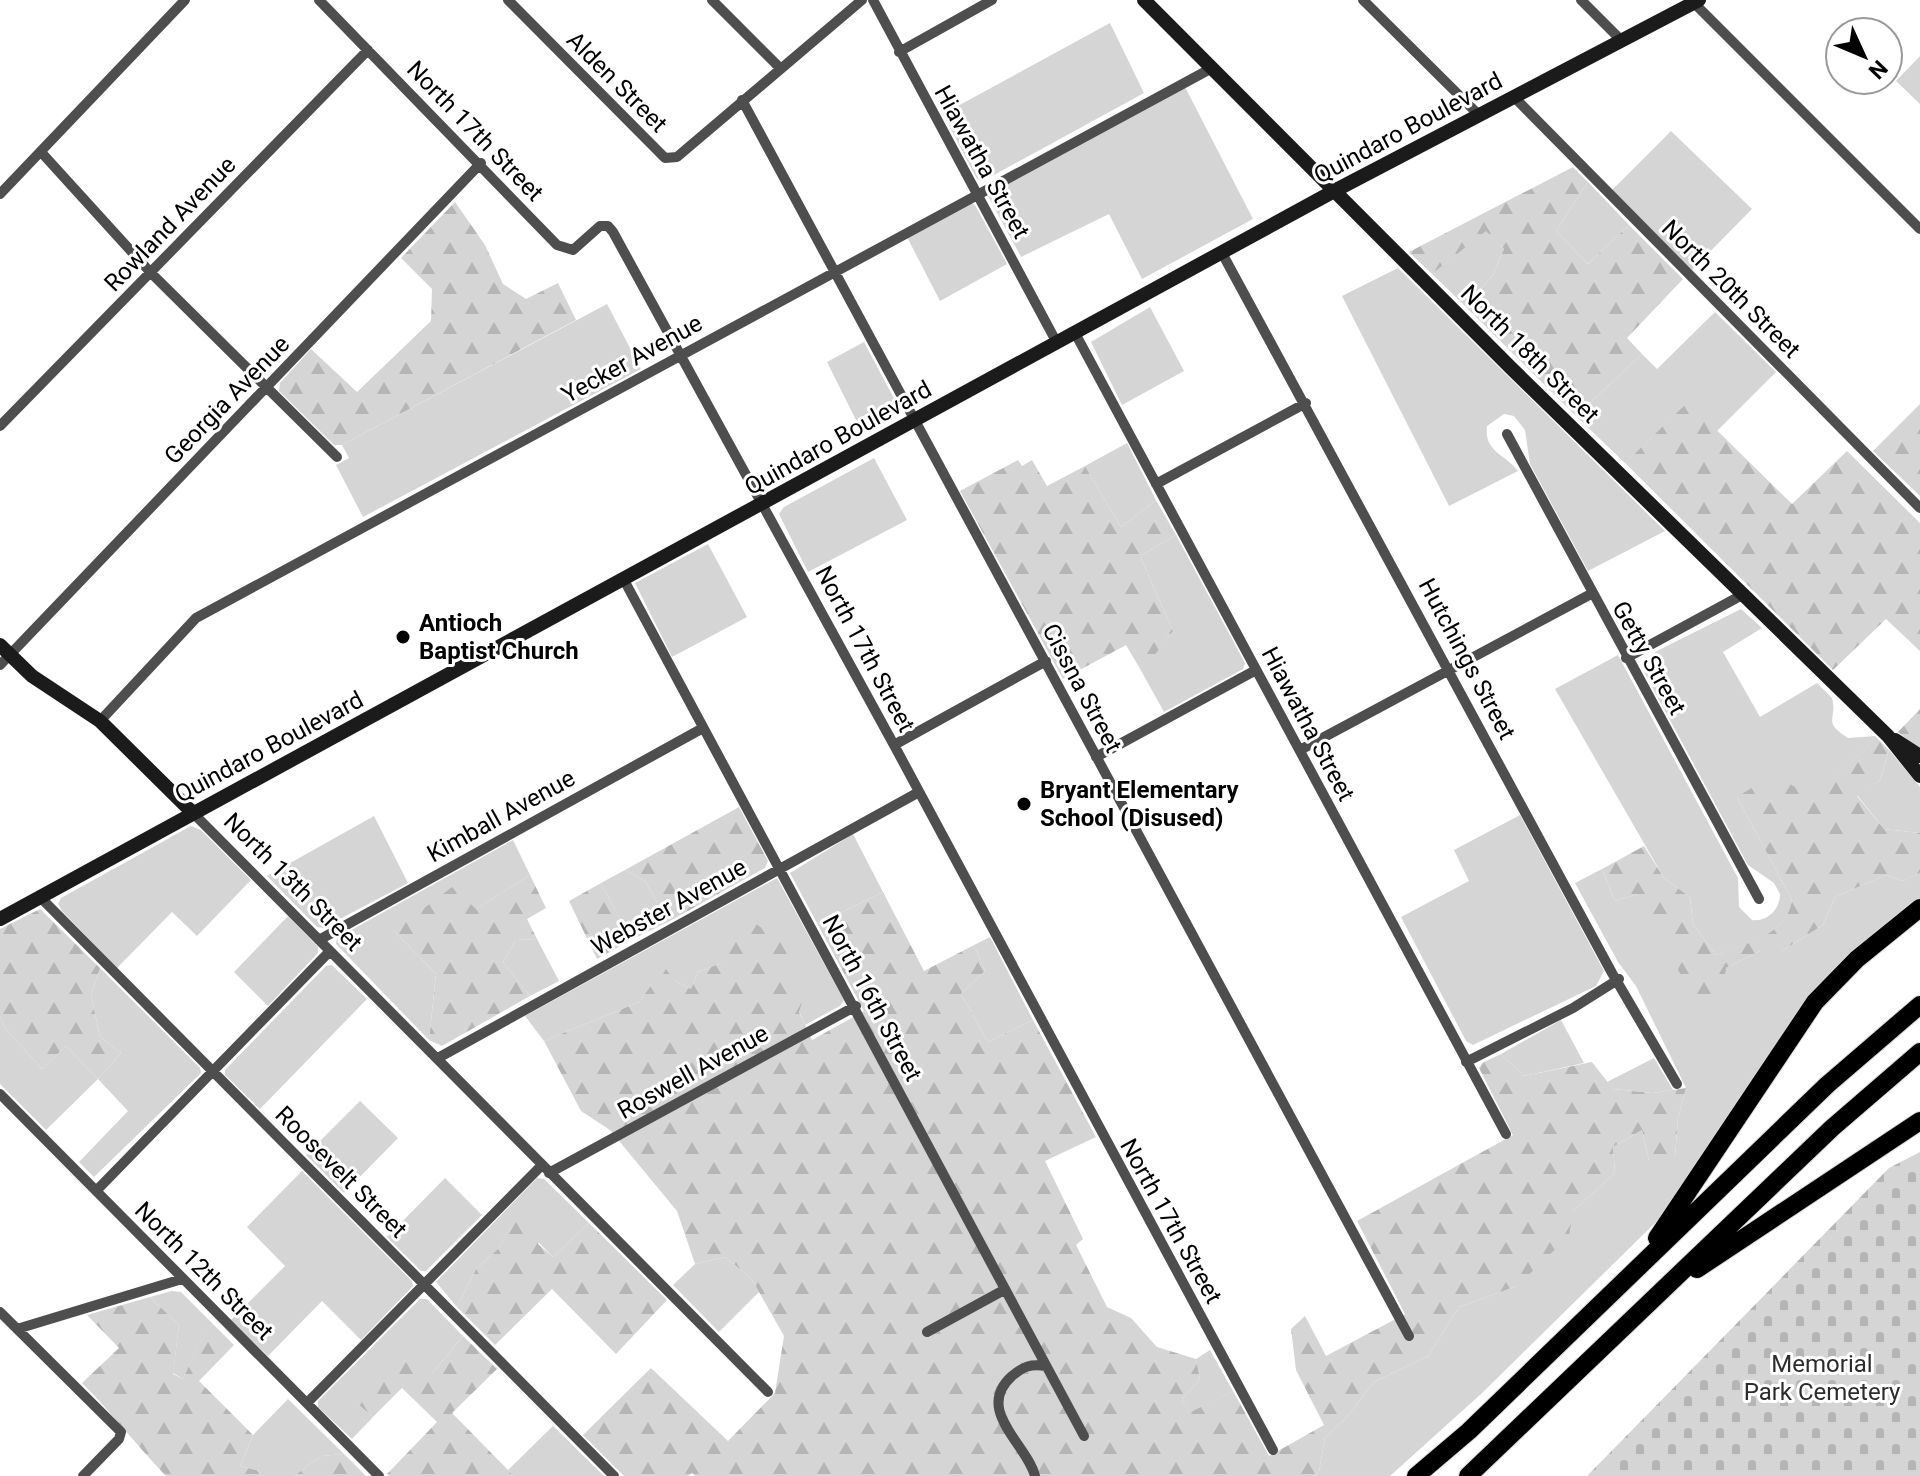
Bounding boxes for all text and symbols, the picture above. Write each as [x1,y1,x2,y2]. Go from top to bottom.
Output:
north arrow [1824,16,1904,96]
street label: Alden Street [561,26,673,138]
street label: North 17th Street [401,55,549,207]
text: N [1864,55,1892,84]
street label: Quindaro Boulevard [1309,67,1507,189]
street label: Hiawatha Street [928,81,1036,243]
street label: Rowland Avenue [99,151,241,297]
street label: North 20th Street [1656,214,1806,364]
street label: North 18th Street [1455,279,1605,429]
street label: Yecker Avenue [557,309,707,409]
street label: Georgia Avenue [159,330,295,470]
street label: Quindaro Boulevard [740,375,936,501]
street label: North 17th Street [809,561,921,737]
street label: Hutchings Street [1413,574,1521,744]
street label: Getty Street [1606,596,1692,720]
place label: Antioch Baptist Church [419,609,579,665]
street label: Cissna Street [1036,619,1128,757]
marker: Antioch Baptist Church [394,628,412,646]
street label: Hiawatha Street [1256,642,1360,806]
street label: Quindaro Boulevard [170,686,368,808]
street label: Kimball Avenue [422,764,580,868]
place label: Bryant Elementary School (Disused) [1040,776,1240,832]
marker: Bryant Elementary School (Disused) [1015,795,1033,813]
street label: North 13th Street [218,807,368,957]
street label: Webster Avenue [587,853,751,961]
street label: North 16th Street [816,910,928,1086]
street label: Roswell Avenue [613,1019,773,1125]
street label: Roosevelt Street [269,1100,413,1244]
street label: North 17th Street [1114,1134,1228,1308]
street label: North 12th Street [129,1196,279,1346]
park label: Memorial Park Cemetery [1744,1350,1901,1406]

